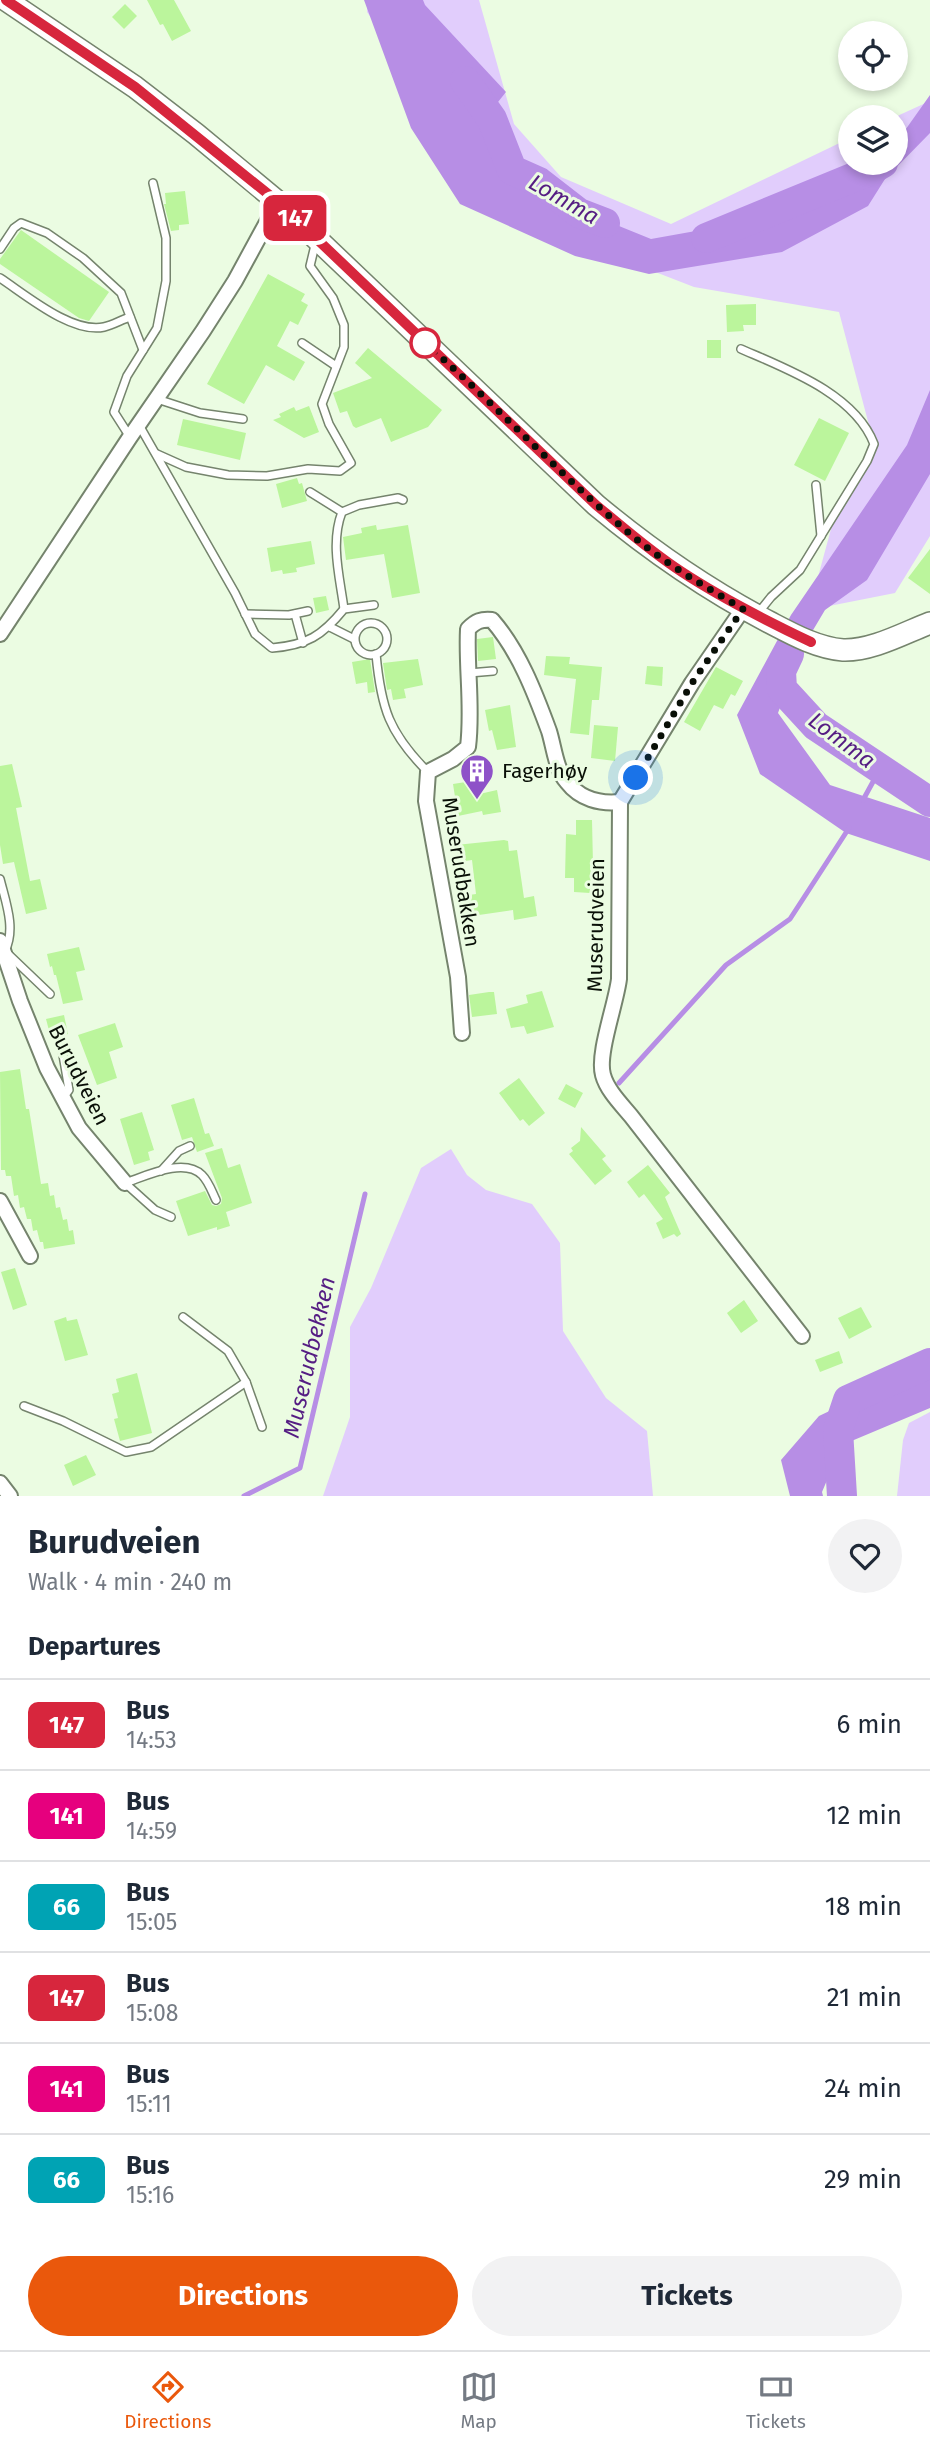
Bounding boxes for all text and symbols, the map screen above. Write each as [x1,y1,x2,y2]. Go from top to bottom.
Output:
map controls [838,21,908,175]
button: locate [838,21,908,91]
button: layers [838,105,908,175]
water label: Lomma [524,168,604,230]
line badge: 147 [255,195,335,241]
text: 147 [277,204,313,232]
unlabelled marker [410,328,440,358]
water label: Lomma [803,706,881,774]
building icon: Fagerhøy [458,752,496,801]
place label: Fagerhøy [502,758,588,784]
your location [618,760,653,795]
street label: Muserudbakken [436,795,486,949]
street label: Muserudveien [582,858,610,992]
street label: Burudveien [43,1020,115,1130]
water label: Muserudbekken [277,1274,341,1440]
button: heart [828,1519,902,1593]
text: Burudveien [28,1522,201,1562]
text: Walk · 4 min · 240 m [28,1568,232,1596]
text: Departures [28,1631,161,1662]
text: Bus [126,1695,169,1726]
text: 6 min [836,1709,902,1740]
text: 147 [49,1711,84,1739]
text: 14:53 [126,1726,177,1754]
text: Bus [126,1786,169,1817]
text: 12 min [826,1800,902,1831]
text: 141 [49,1802,84,1830]
text: 14:59 [126,1817,177,1845]
text: Bus [126,1877,169,1908]
text: 18 min [825,1891,902,1922]
text: 66 [53,1893,80,1921]
text: 15:05 [126,1908,177,1936]
text: Bus [126,1968,169,1999]
text: 21 min [827,1982,902,2013]
text: 147 [49,1984,84,2012]
text: 15:08 [126,1999,179,2027]
text: Bus [126,2059,169,2090]
text: 24 min [824,2073,902,2104]
text: 141 [49,2075,84,2103]
text: 15:11 [126,2090,172,2118]
text: Bus [126,2150,169,2181]
text: 29 min [824,2164,902,2195]
text: 66 [53,2166,80,2194]
text: 15:16 [126,2181,174,2209]
button: Directions [28,2256,458,2336]
button: Tickets [472,2256,902,2336]
tab: Directions [124,2368,211,2433]
tab: Map [460,2368,498,2433]
tab: Tickets [746,2368,806,2433]

